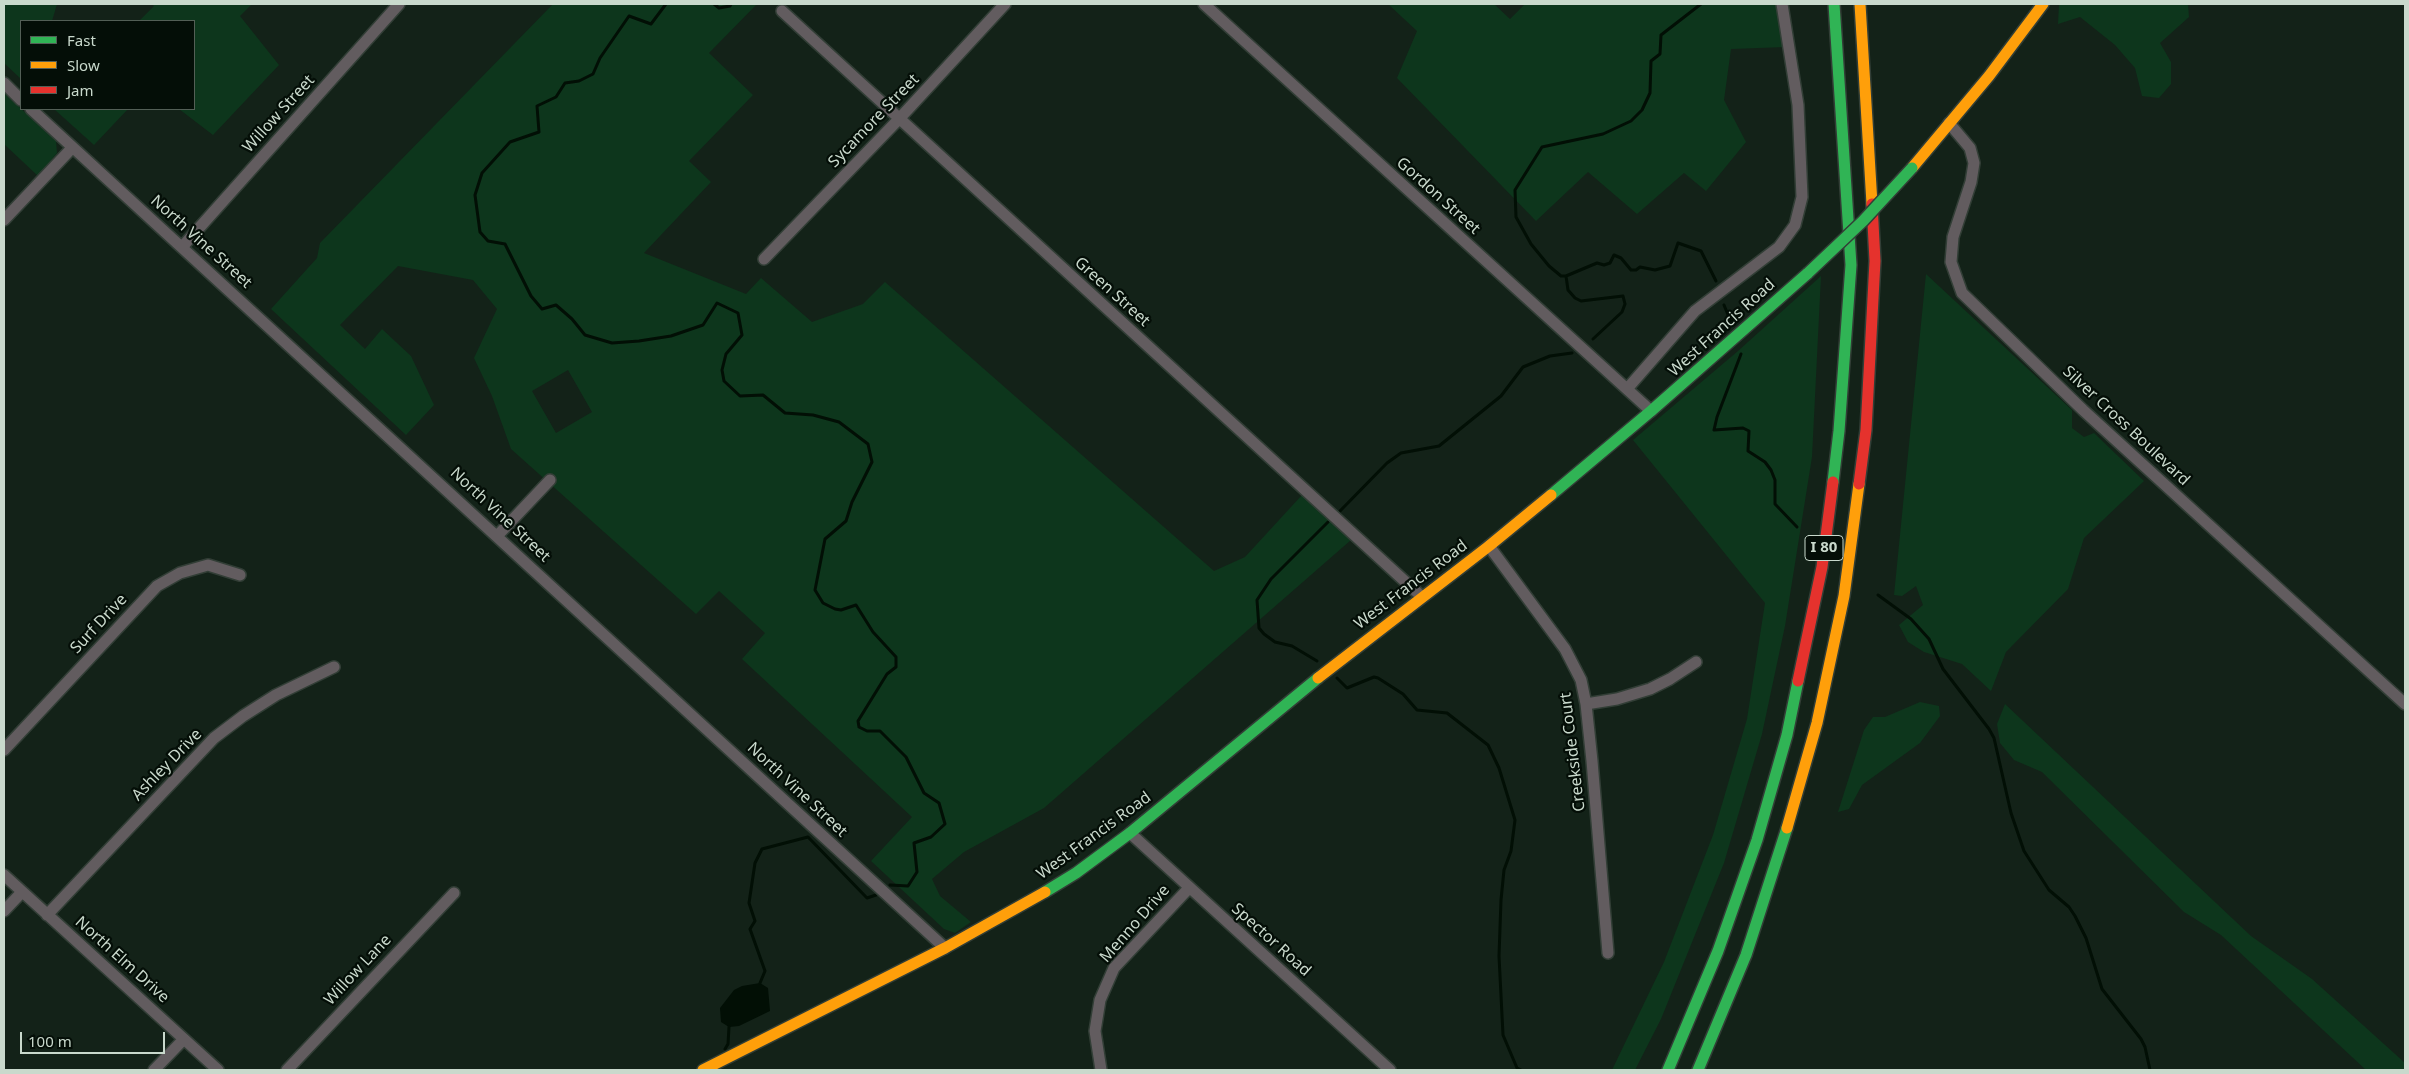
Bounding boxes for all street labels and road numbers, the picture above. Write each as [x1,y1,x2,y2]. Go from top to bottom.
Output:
street label: Sycamore Street [825,70,923,172]
street label: Willow Street [239,71,319,157]
street label: Gordon Street [1392,153,1484,239]
street label: North Vine Street [146,191,256,293]
street label: Green Street [1070,253,1154,331]
street label: West Francis Road [1665,275,1779,381]
street label: Silver Cross Boulevard [2059,362,2193,490]
street label: North Vine Street [446,464,554,566]
street label: West Francis Road [1351,536,1471,634]
road number: I 80 [1805,536,1843,560]
street label: Surf Drive [67,590,131,658]
street label: Creekside Court [1556,691,1590,813]
street label: Ashley Drive [128,725,206,805]
street label: North Vine Street [743,739,851,841]
street label: West Francis Road [1033,788,1155,884]
street label: Menno Drive [1096,881,1174,967]
street label: Spector Road [1227,899,1315,981]
street label: North Elm Drive [71,913,173,1007]
street label: Willow Lane [320,931,396,1009]

